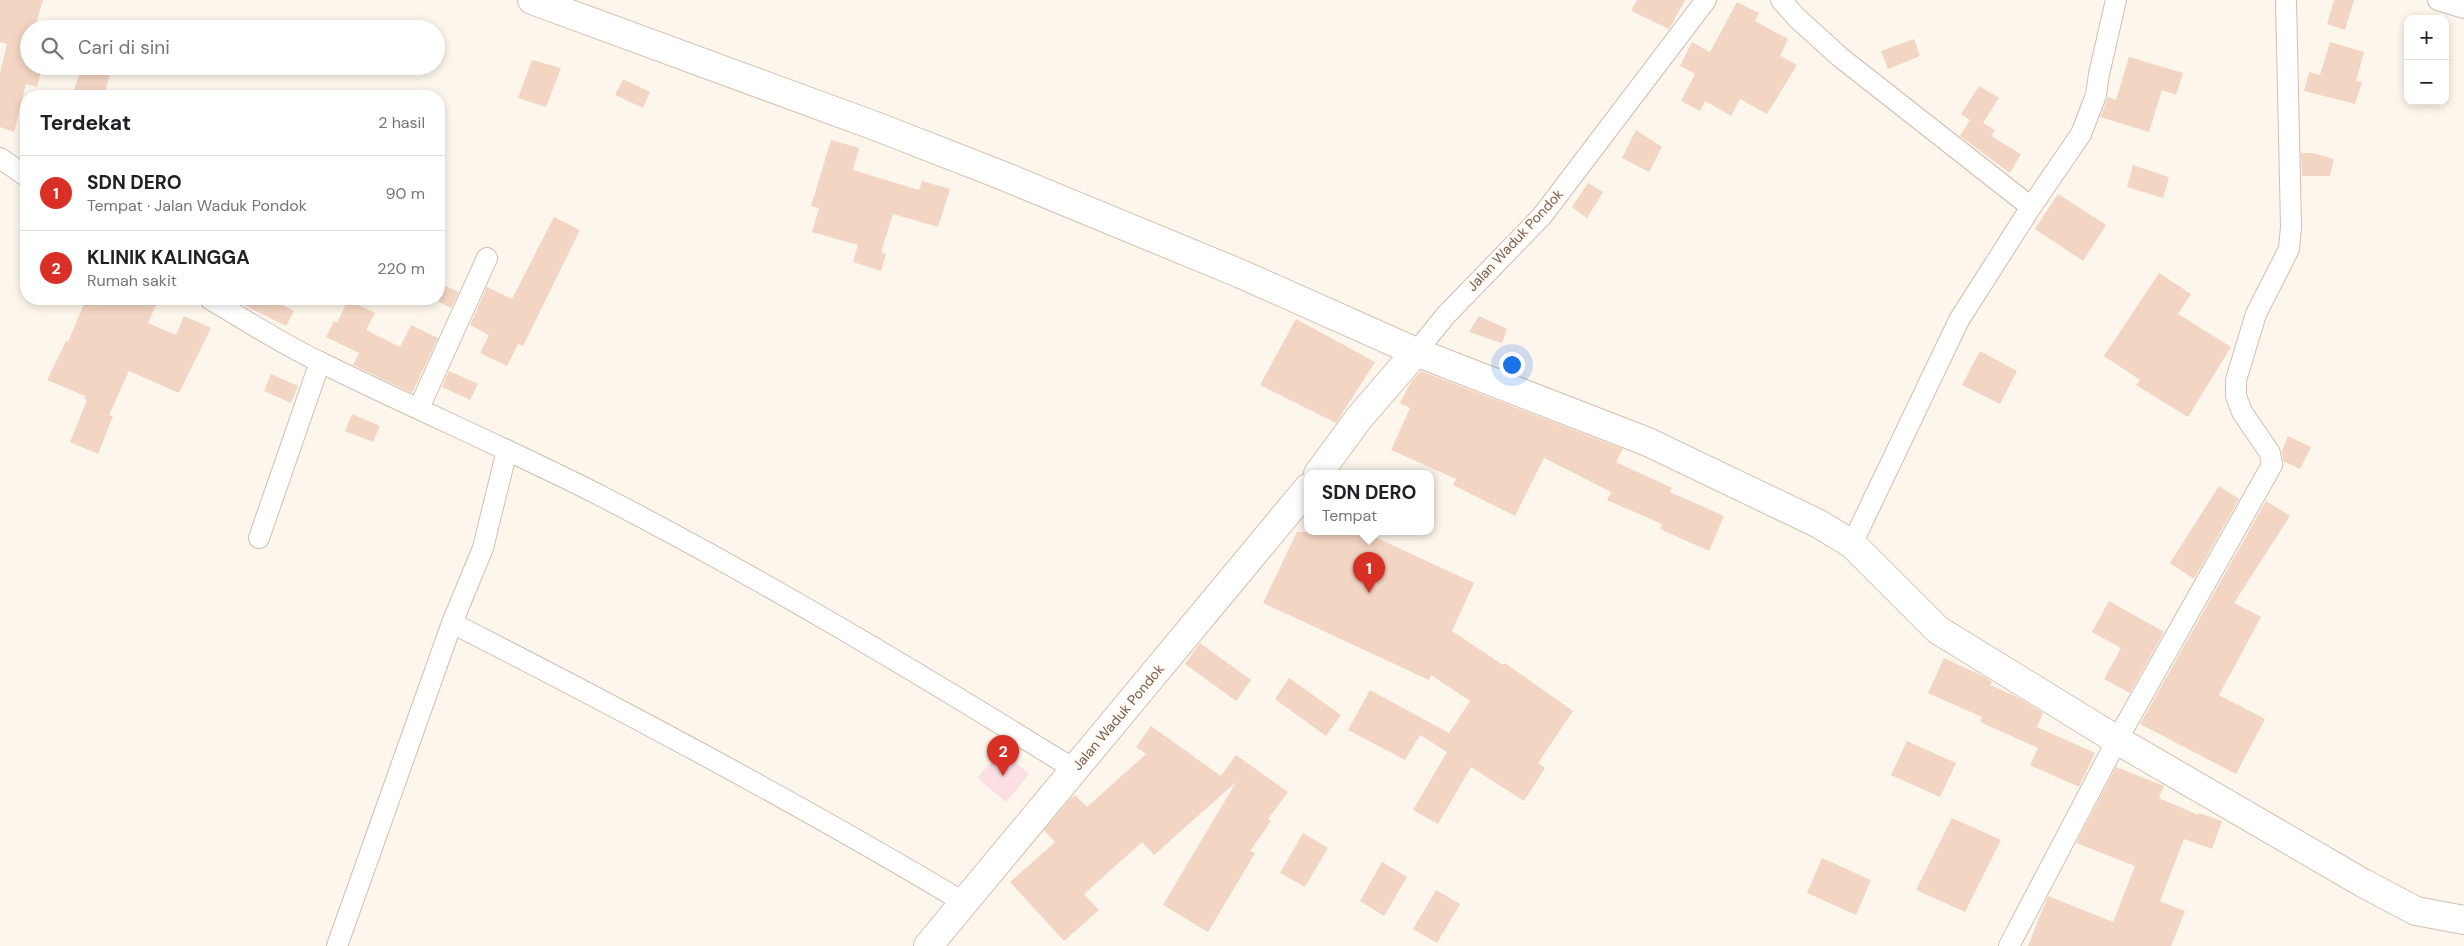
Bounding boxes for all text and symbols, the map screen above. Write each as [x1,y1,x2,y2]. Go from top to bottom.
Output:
map controls [2404,15,2449,105]
button: + [2404,15,2449,60]
search box [20,20,445,75]
icon: search [38,34,66,62]
text: Cari di sini [78,35,170,60]
button: − [2404,60,2449,105]
text: Terdekat [40,109,131,137]
text: 2 hasil [378,112,425,133]
text: SDN DERO [87,170,182,195]
text: 1 [53,183,59,204]
text: 90 m [385,183,425,204]
street label: Jalan Waduk Pondok [1463,185,1567,295]
text: Tempat · Jalan Waduk Pondok [87,195,307,216]
text: KLINIK KALINGGA [87,245,250,270]
text: 2 [51,258,61,279]
text: 220 m [377,258,425,279]
text: Rumah sakit [87,270,177,291]
your location [1499,352,1525,378]
popup [1304,470,1434,535]
text: SDN DERO [1322,480,1416,505]
text: Tempat [1322,505,1377,526]
pin: 1 [1353,552,1385,593]
street label: Jalan Waduk Pondok [1068,660,1168,774]
pin: 2 [987,735,1019,776]

